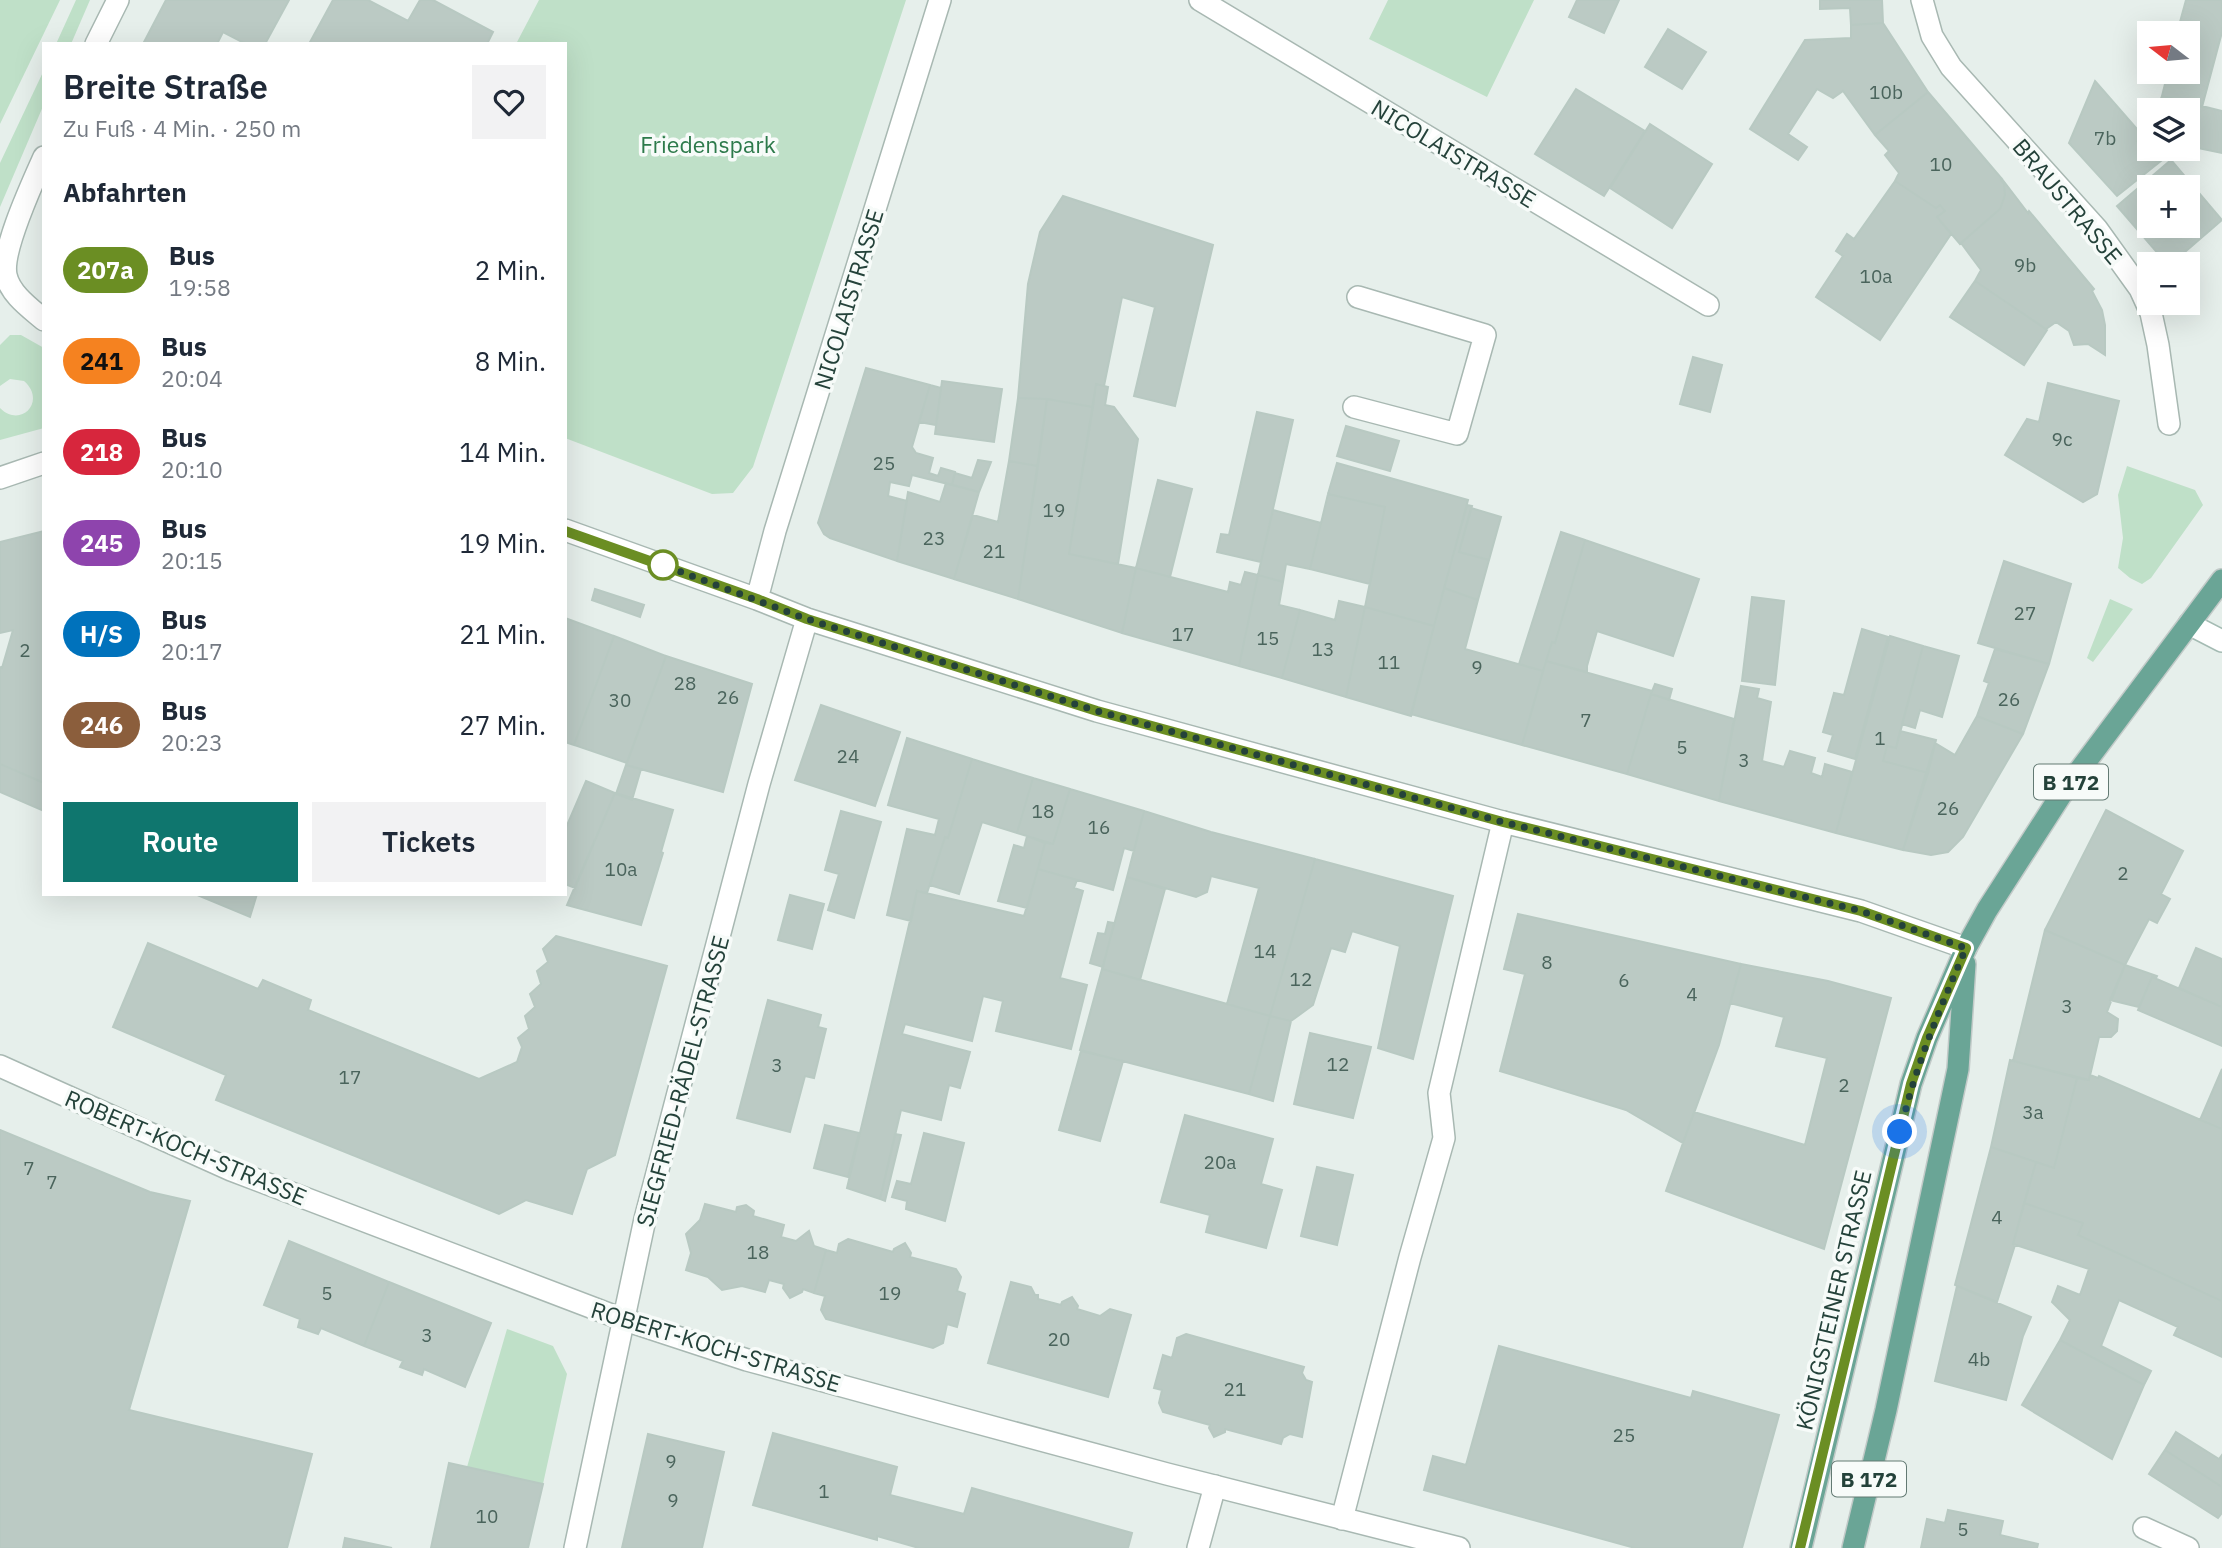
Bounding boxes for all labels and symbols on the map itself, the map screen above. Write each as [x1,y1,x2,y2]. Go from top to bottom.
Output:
north arrow [2137,21,2200,84]
house number: 10b [1869,80,1903,104]
street label: NICOLAISTRASSE [1366,92,1542,214]
house number: 7b [2094,126,2116,150]
park label: Friedenspark [640,129,776,159]
street label: BRAUSTRASSE [2007,132,2129,270]
house number: 10 [1930,152,1952,176]
street label: NICOLAISTRASSE [806,205,890,393]
house number: 9b [2014,253,2036,277]
house number: 10a [1860,264,1892,288]
house number: 9c [2052,427,2073,451]
house number: 25 [873,451,895,475]
house number: 19 [1043,498,1065,522]
house number: 23 [923,526,945,550]
house number: 21 [983,539,1005,563]
unlabelled marker [648,550,678,580]
house number: 27 [2014,601,2036,625]
house number: 17 [1172,622,1194,646]
house number: 15 [1257,626,1279,650]
house number: 13 [1312,637,1334,661]
house number: 2 [19,638,31,662]
house number: 11 [1378,650,1400,674]
house number: 9 [1471,655,1483,679]
house number: 28 [674,671,696,695]
house number: 26 [717,685,739,709]
house number: 26 [1998,687,2020,711]
house number: 30 [609,688,631,712]
house number: 7 [1580,708,1592,732]
house number: 1 [1874,726,1886,750]
house number: 5 [1676,735,1688,759]
house number: 24 [837,744,859,768]
house number: 3 [1738,748,1750,772]
road number: B 172 [2034,764,2108,800]
house number: 26 [1937,796,1959,820]
house number: 18 [1032,799,1054,823]
house number: 16 [1088,815,1110,839]
house number: 10a [605,857,637,881]
house number: 2 [2117,861,2129,885]
street label: SIEGFRIED-RÄDEL-STRASSE [629,932,735,1230]
house number: 14 [1254,939,1276,963]
house number: 8 [1541,950,1553,974]
house number: 12 [1290,967,1312,991]
house number: 6 [1618,968,1630,992]
house number: 4 [1686,982,1698,1006]
house number: 3 [2061,994,2073,1018]
house number: 12 [1327,1052,1349,1076]
house number: 3 [771,1053,783,1077]
house number: 17 [339,1065,361,1089]
house number: 2 [1838,1073,1850,1097]
street label: ROBERT-KOCH-STRASSE [61,1082,311,1212]
house number: 3a [2022,1100,2044,1124]
your location [1882,1114,1917,1149]
house number: 20a [1204,1150,1236,1174]
house number: 7 [23,1156,35,1180]
street label: KÖNIGSTEINER STRASSE [1788,1167,1878,1433]
house number: 7 [46,1170,58,1194]
house number: 4 [1991,1205,2003,1229]
house number: 18 [747,1240,769,1264]
house number: 5 [321,1281,333,1305]
house number: 19 [879,1281,901,1305]
street label: ROBERT-KOCH-STRASSE [587,1294,845,1398]
house number: 3 [421,1323,433,1347]
house number: 20 [1048,1327,1070,1351]
house number: 4b [1968,1347,1990,1371]
house number: 21 [1224,1377,1246,1401]
house number: 25 [1613,1423,1635,1447]
house number: 9 [665,1449,677,1473]
road number: B 172 [1832,1462,1906,1496]
house number: 1 [818,1479,830,1503]
house number: 9 [667,1488,679,1512]
house number: 10 [476,1504,498,1528]
house number: 5 [1957,1517,1969,1541]

